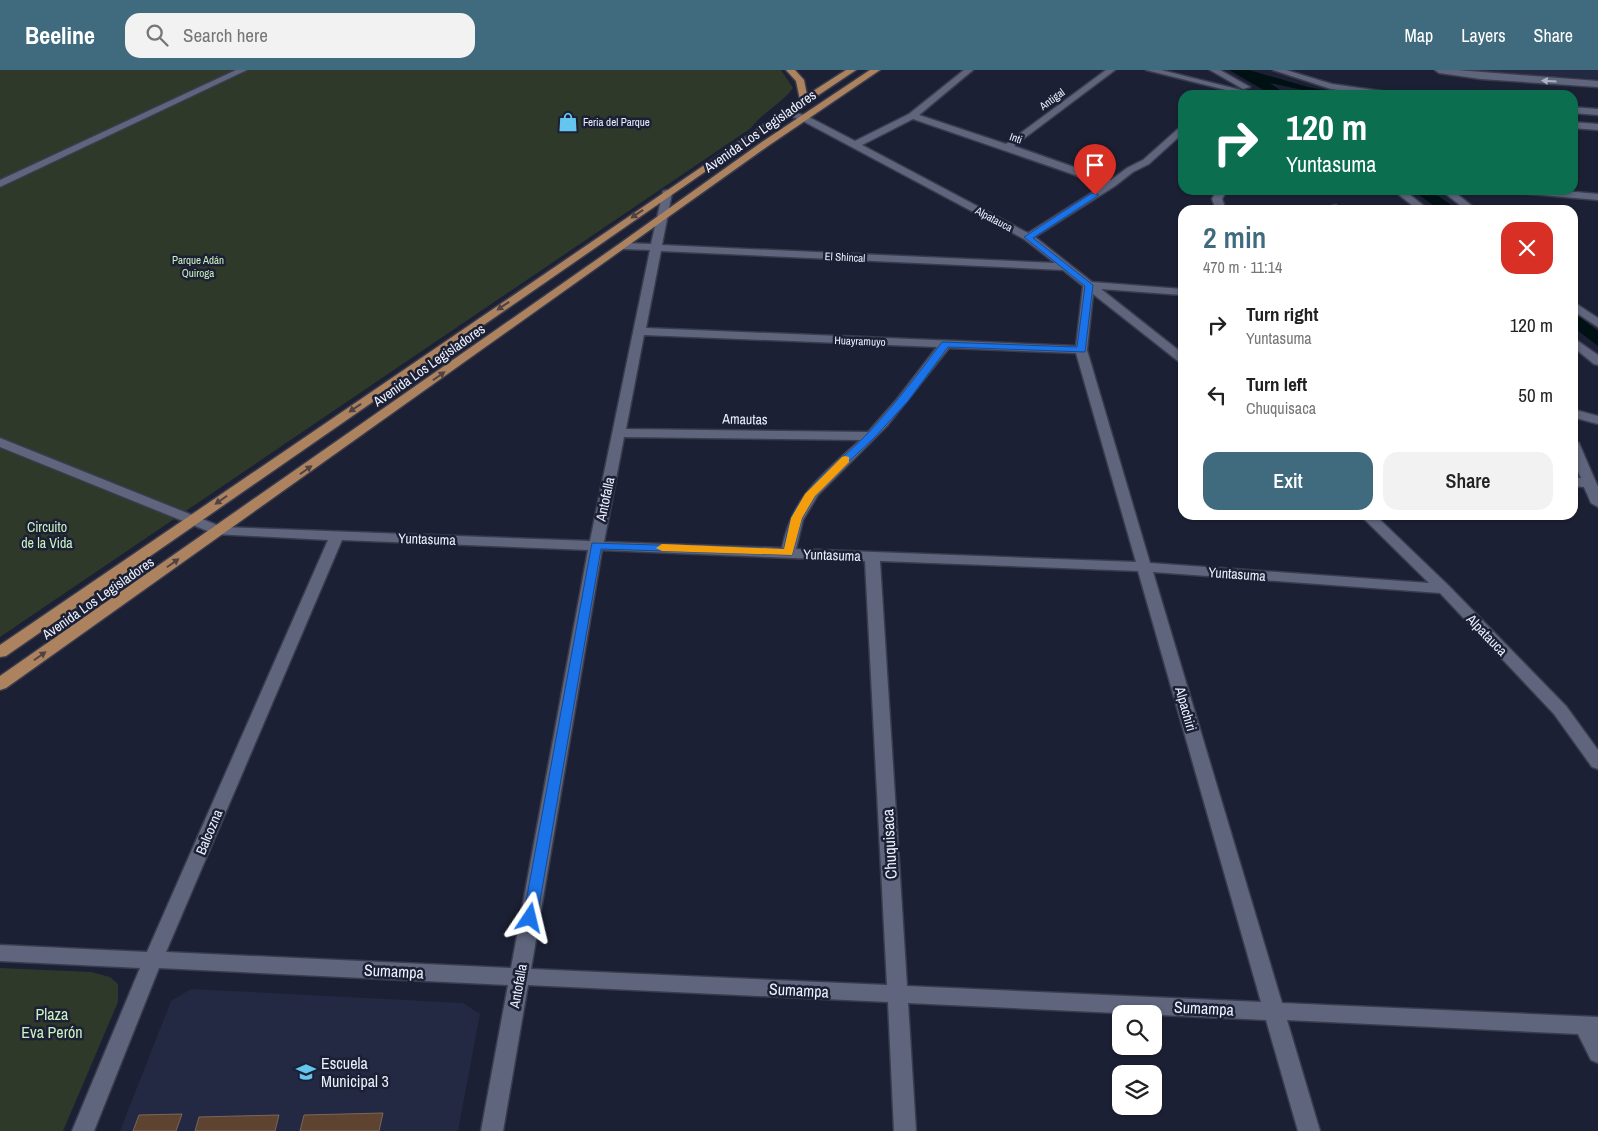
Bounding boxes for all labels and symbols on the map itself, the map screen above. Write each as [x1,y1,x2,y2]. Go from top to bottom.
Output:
one-way arrow [1541,76,1557,84]
street label: Avenida Los Legisladores [700,85,820,177]
street label: Antigal [1036,85,1067,114]
shop icon: Feria del Parque [557,111,579,133]
place label: Feria del Parque [583,115,650,129]
street label: Inti [1008,129,1024,147]
pin [1074,144,1116,195]
street label: Alpatauca [972,203,1015,235]
one-way arrow [630,209,644,219]
street label: El Shincal [824,249,866,265]
park label: Parque Adán Quiroga [172,253,224,280]
one-way arrow [496,301,510,311]
street label: Avenida Los Legisladores [369,319,489,411]
street label: Huayramuyo [834,333,886,349]
one-way arrow [432,371,446,381]
one-way arrow [348,403,361,413]
street label: Amautas [721,410,768,428]
one-way arrow [299,465,313,475]
street label: Antofalla [591,475,619,524]
one-way arrow [214,495,228,505]
park label: Circuito de la Vida [21,518,73,552]
street label: Yuntasuma [398,529,457,549]
street label: Yuntasuma [803,545,862,565]
street label: Avenida Los Legisladores [38,552,158,644]
one-way arrow [166,558,180,568]
street label: Yuntasuma [1208,563,1267,585]
street label: Alpatauca [1462,610,1512,660]
one-way arrow [33,651,47,661]
street label: Alpachiri [1171,684,1201,733]
street label: Balcozna [191,806,227,857]
street label: Chuquisaca [876,808,902,880]
position arrow [503,891,555,943]
street label: Sumampa [364,958,425,984]
street label: Antofalla [505,962,531,1011]
street label: Sumampa [769,977,830,1003]
street label: Sumampa [1174,995,1235,1021]
park label: Plaza Eva Perón [21,1003,83,1043]
place label: Escuela Municipal 3 [321,1052,389,1092]
school or university icon: Escuela Municipal 3 [295,1061,317,1083]

